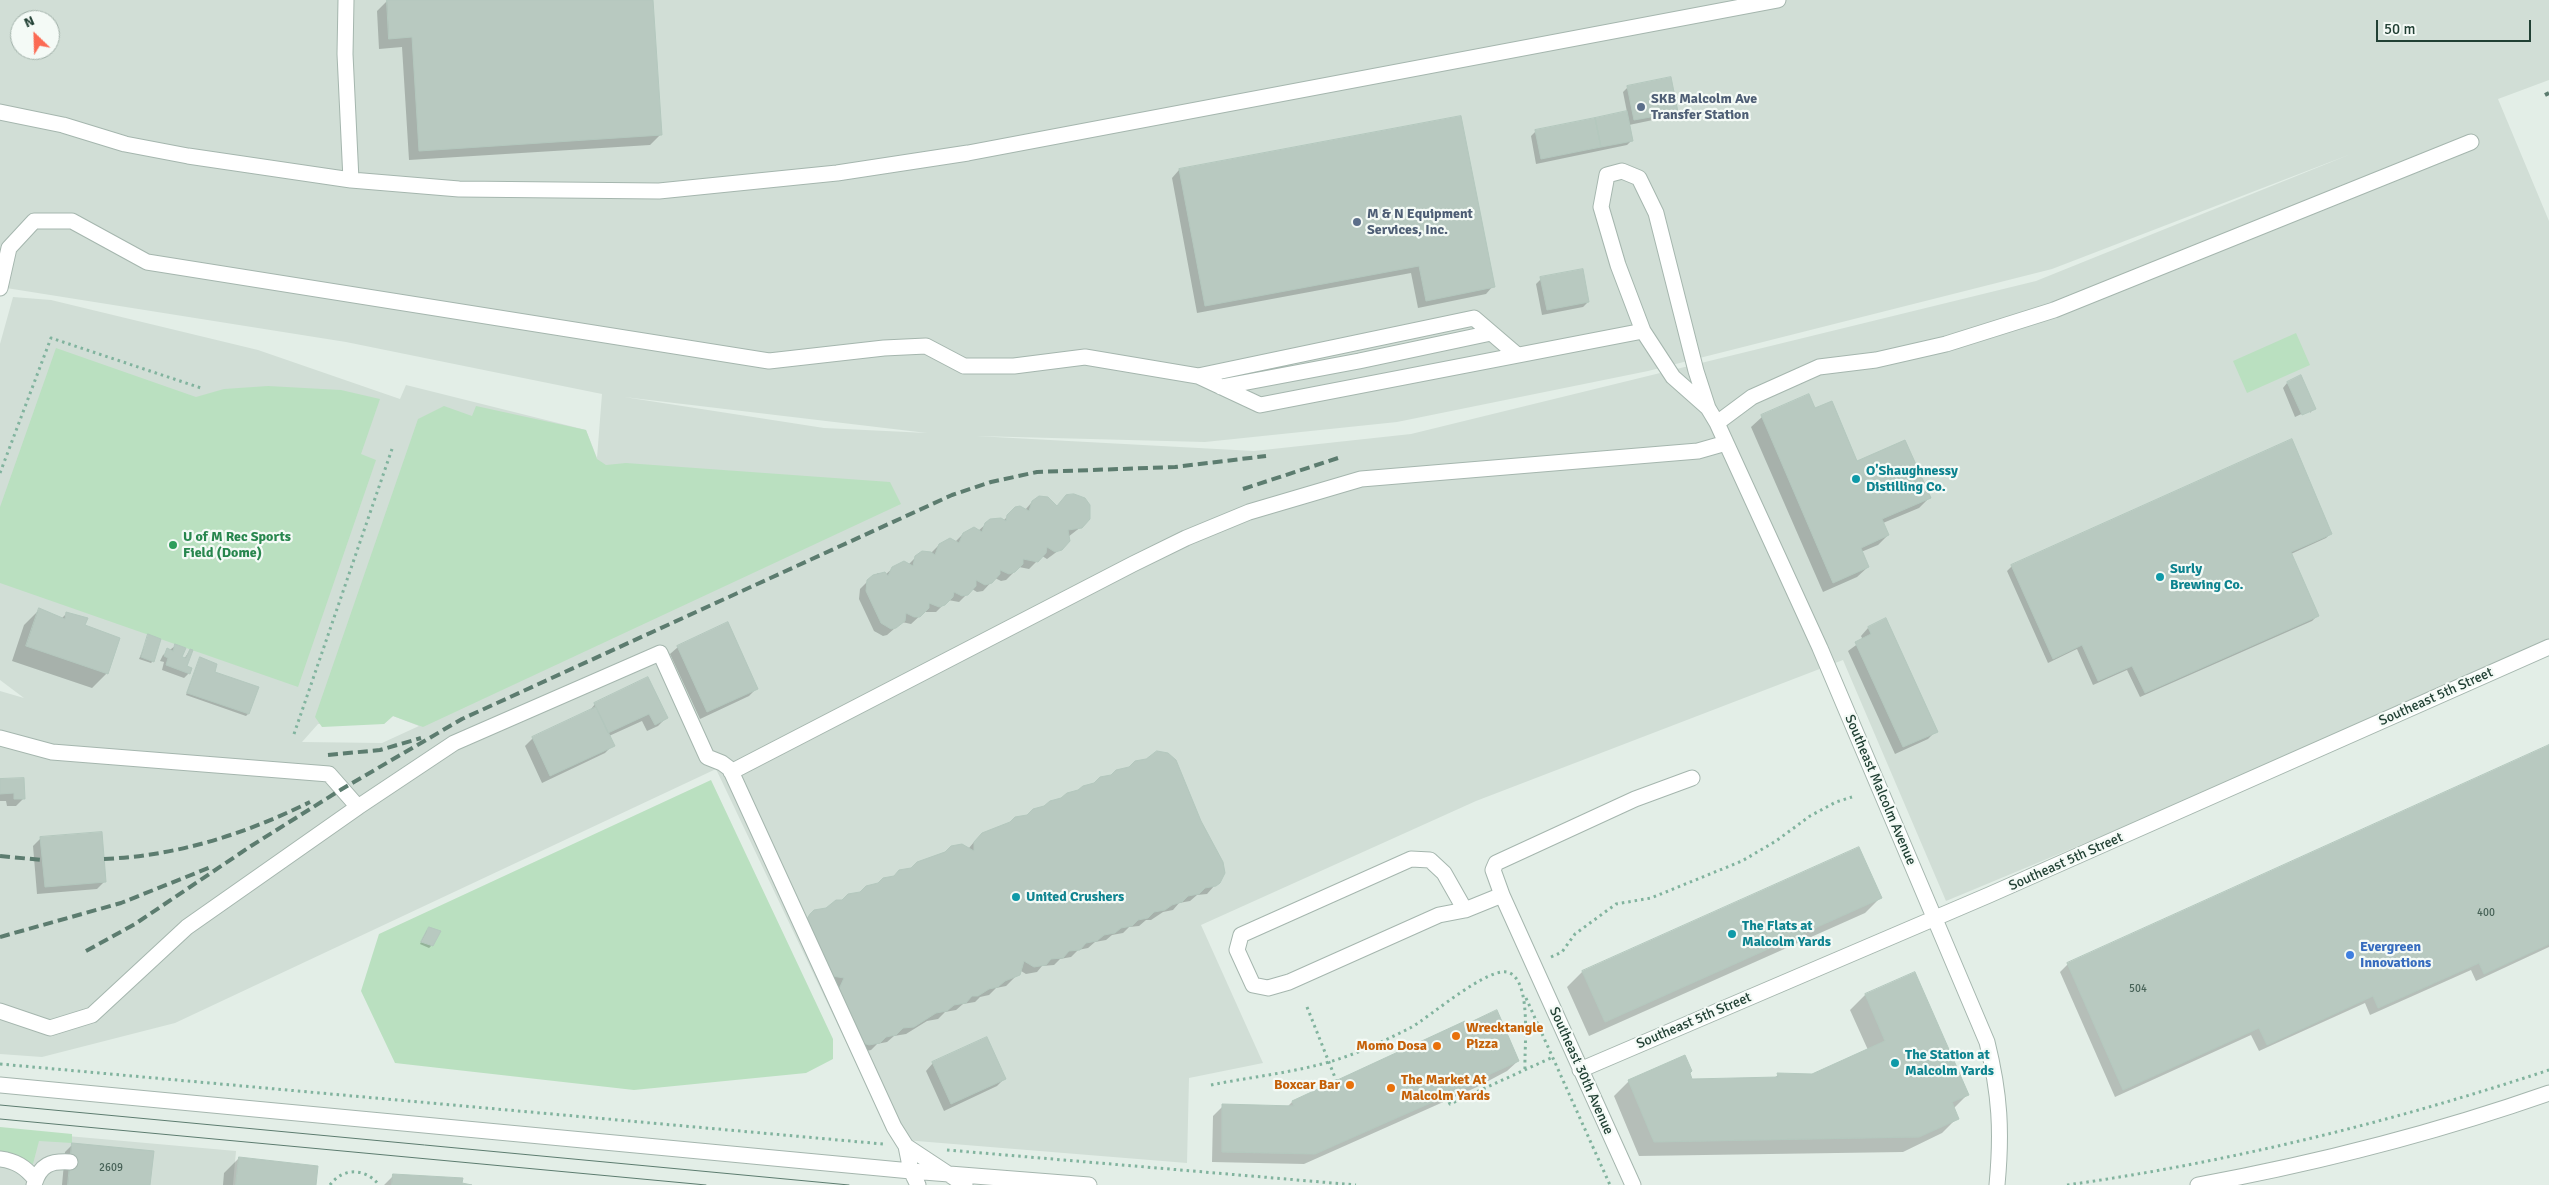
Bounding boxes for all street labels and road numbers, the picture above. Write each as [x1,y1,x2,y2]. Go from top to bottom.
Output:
street label: Southeast 5th Street [2376,664,2496,730]
street label: Southeast Malcolm Avenue [1841,712,1919,868]
street label: Southeast 5th Street [2006,829,2126,895]
street label: Southeast 5th Street [1634,989,1754,1053]
street label: Southeast 30th Avenue [1545,1005,1617,1137]

